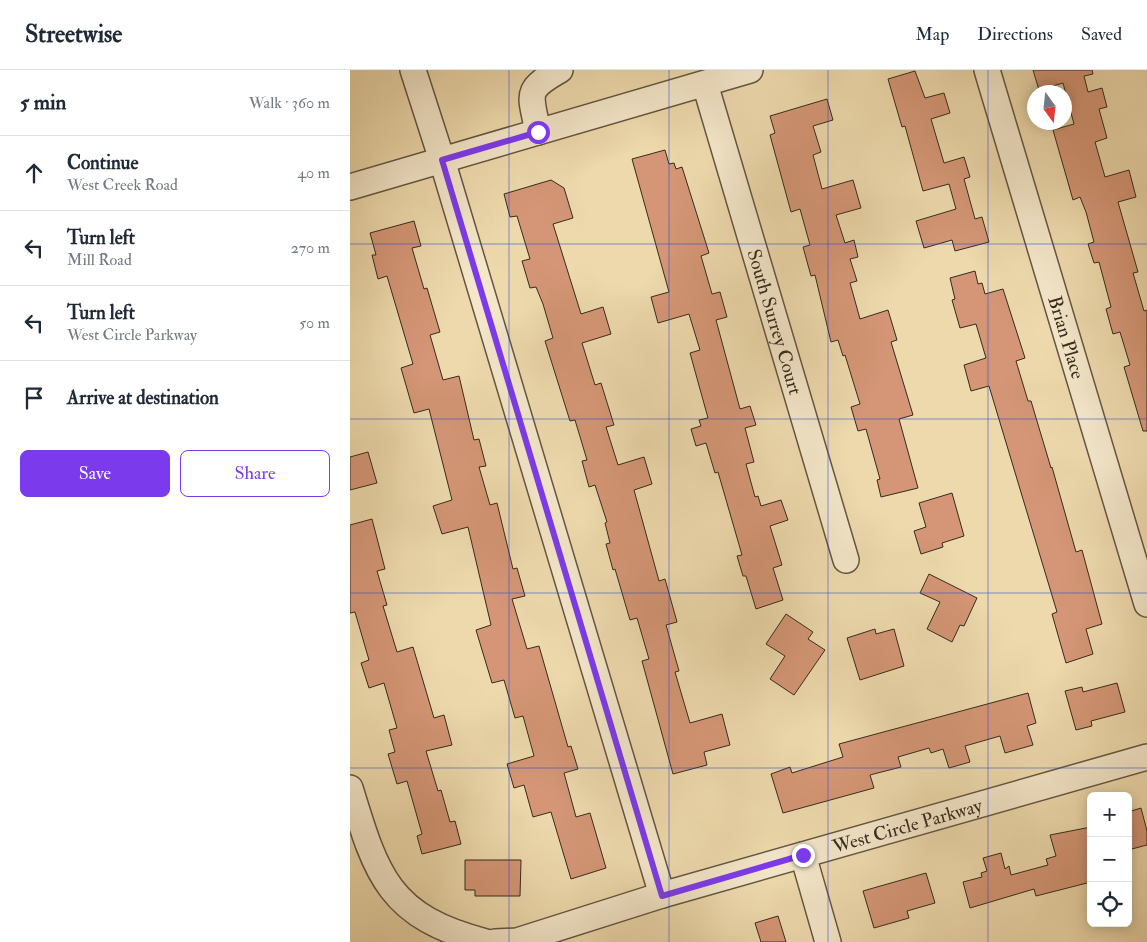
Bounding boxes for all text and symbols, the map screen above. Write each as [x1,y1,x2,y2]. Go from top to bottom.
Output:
text: Streetwise [25,19,122,50]
text: Map [916,23,949,46]
text: Directions [977,23,1053,46]
text: Saved [1081,23,1122,46]
north arrow [1027,85,1072,130]
text: 5 min [20,89,66,116]
text: Walk · 360 m [249,93,330,113]
route start [527,121,550,144]
text: Continue [67,151,138,175]
icon: ahead [20,159,48,187]
text: 40 m [297,163,330,183]
text: West Creek Road [67,175,178,195]
text: Turn left [67,226,135,250]
icon: left [20,234,48,262]
text: 270 m [291,238,330,258]
street label: South Surrey Court [742,246,807,398]
text: Mill Road [67,250,132,270]
street label: Brian Place [1042,293,1090,382]
text: Turn left [67,301,135,325]
icon: left [20,309,48,337]
text: 50 m [299,313,330,333]
text: West Circle Parkway [67,325,197,345]
icon: arrive [20,384,48,412]
text: Arrive at destination [67,386,219,410]
button: Save [20,450,170,497]
button: Share [180,450,330,497]
map controls [1087,792,1132,927]
button: + [1087,792,1132,837]
street label: West Circle Parkway [829,793,986,859]
button: − [1087,837,1132,882]
route end [792,844,815,867]
button: locate [1087,882,1132,927]

